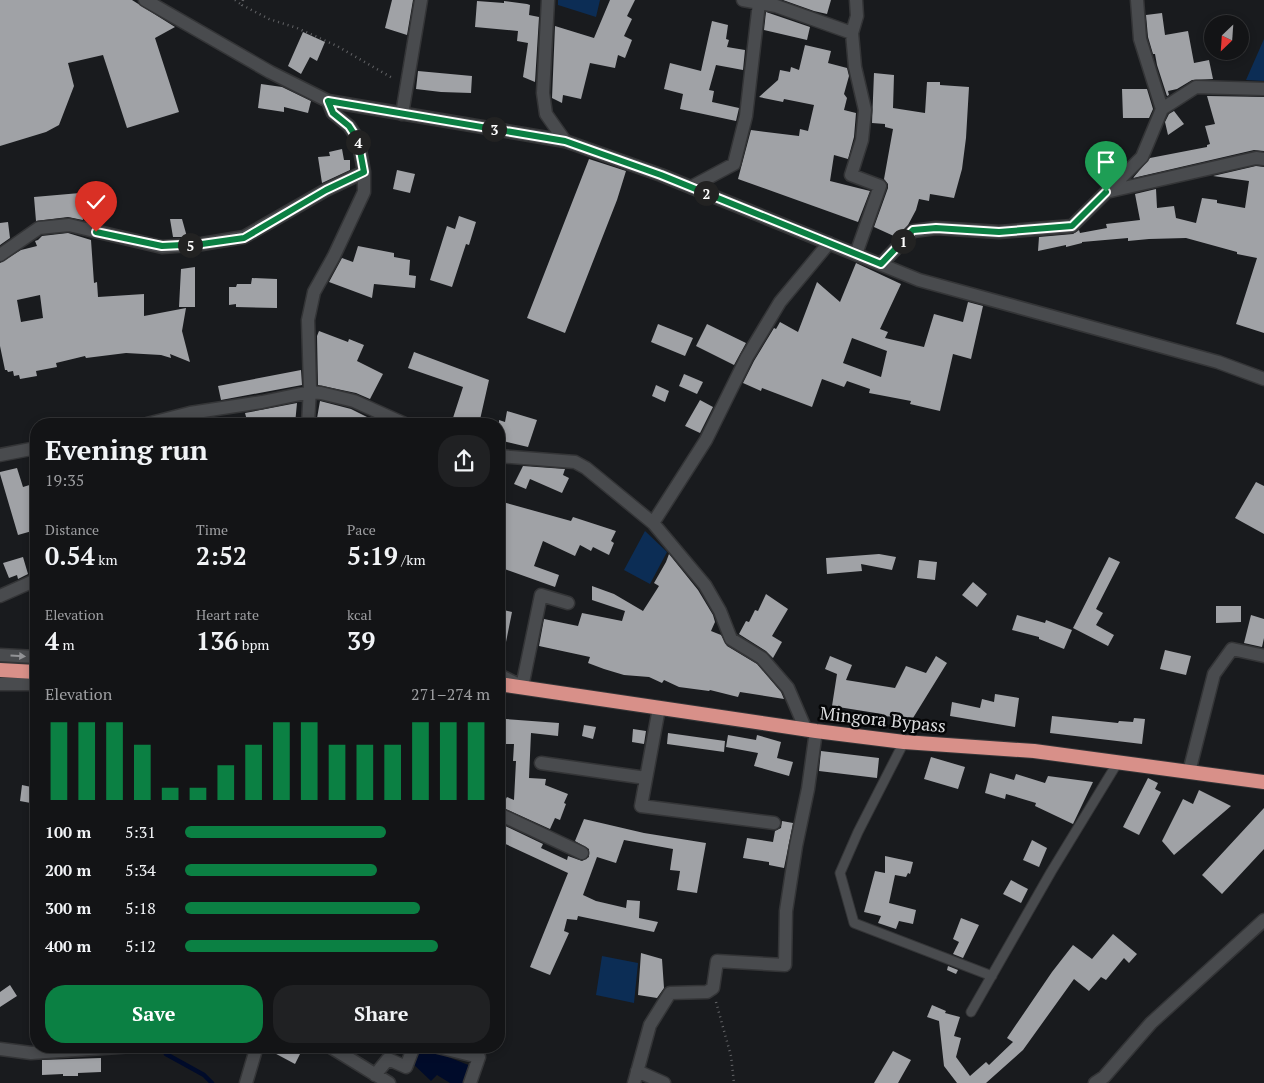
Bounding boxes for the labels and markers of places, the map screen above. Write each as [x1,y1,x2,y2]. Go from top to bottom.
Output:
pin: 3 [482,116,506,142]
pin: 4 [346,130,370,154]
pin [1085,141,1127,192]
pin: 2 [694,180,718,206]
pin [75,181,117,232]
pin: 1 [890,228,916,254]
pin: 5 [178,232,202,258]

